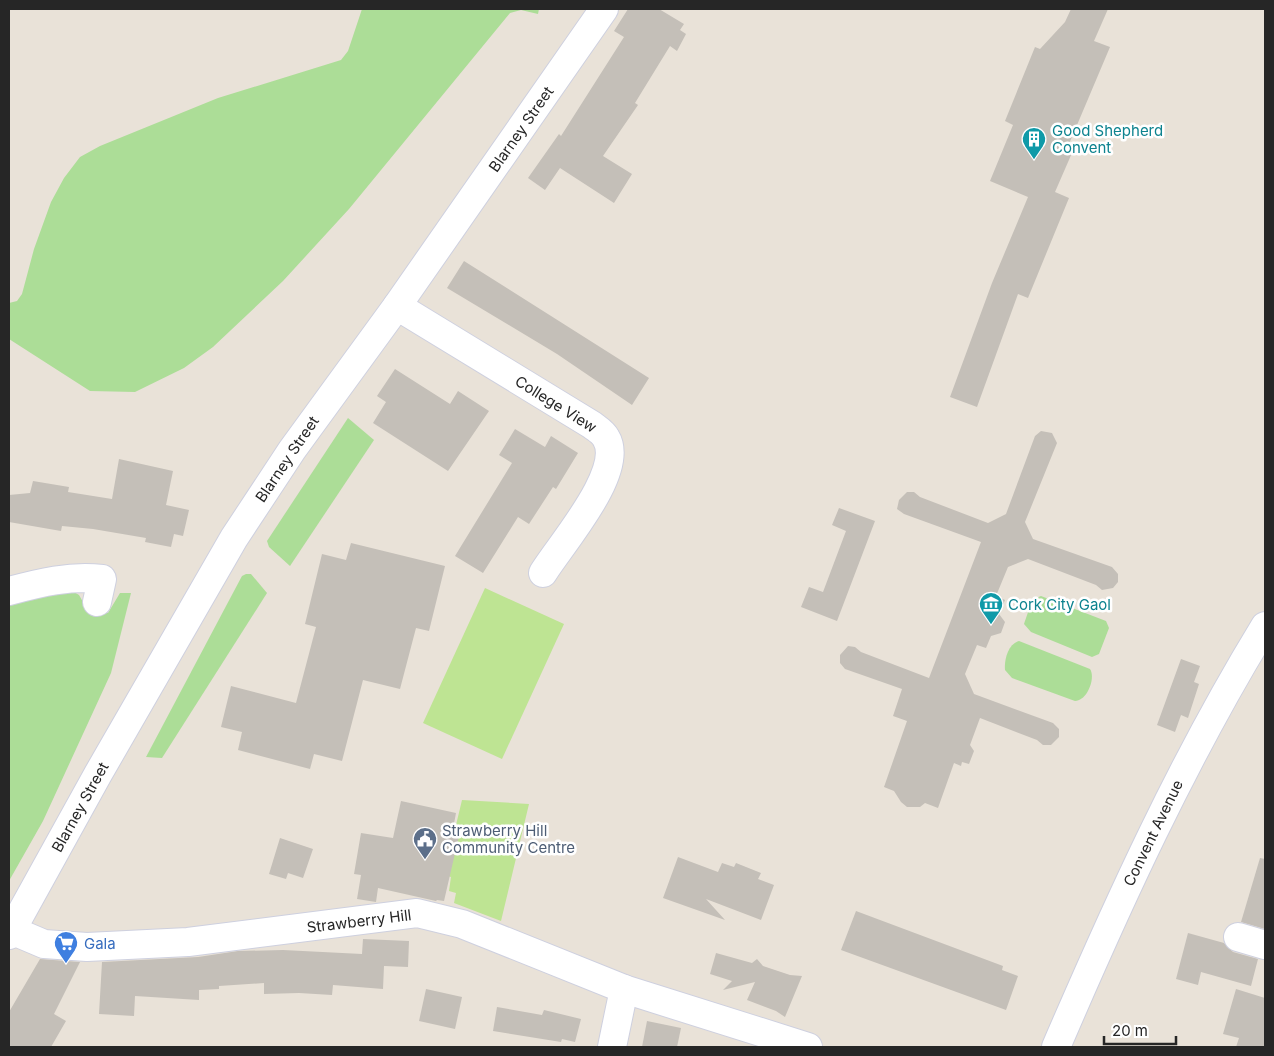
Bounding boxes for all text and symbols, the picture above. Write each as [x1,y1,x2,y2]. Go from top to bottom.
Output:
street label: Blarney Street [485,83,558,175]
place label: Good Shepherd Convent [1052,121,1163,157]
building icon: Good Shepherd Convent [1021,126,1047,160]
street label: College View [512,371,600,437]
street label: Blarney Street [251,412,323,506]
museum icon: Cork City Gaol [978,591,1004,625]
place label: Cork City Gaol [1008,595,1111,614]
street label: Blarney Street [47,759,113,855]
street label: Convent Avenue [1119,777,1187,889]
place label: Strawberry Hill Community Centre [442,821,575,857]
public building icon: Strawberry Hill Community Centre [412,826,438,860]
street label: Strawberry Hill [306,905,412,937]
supermarket icon: Gala [53,930,79,964]
place label: Gala [84,934,116,953]
scale bar [1104,1014,1176,1046]
text: 20 m [1112,1021,1148,1040]

